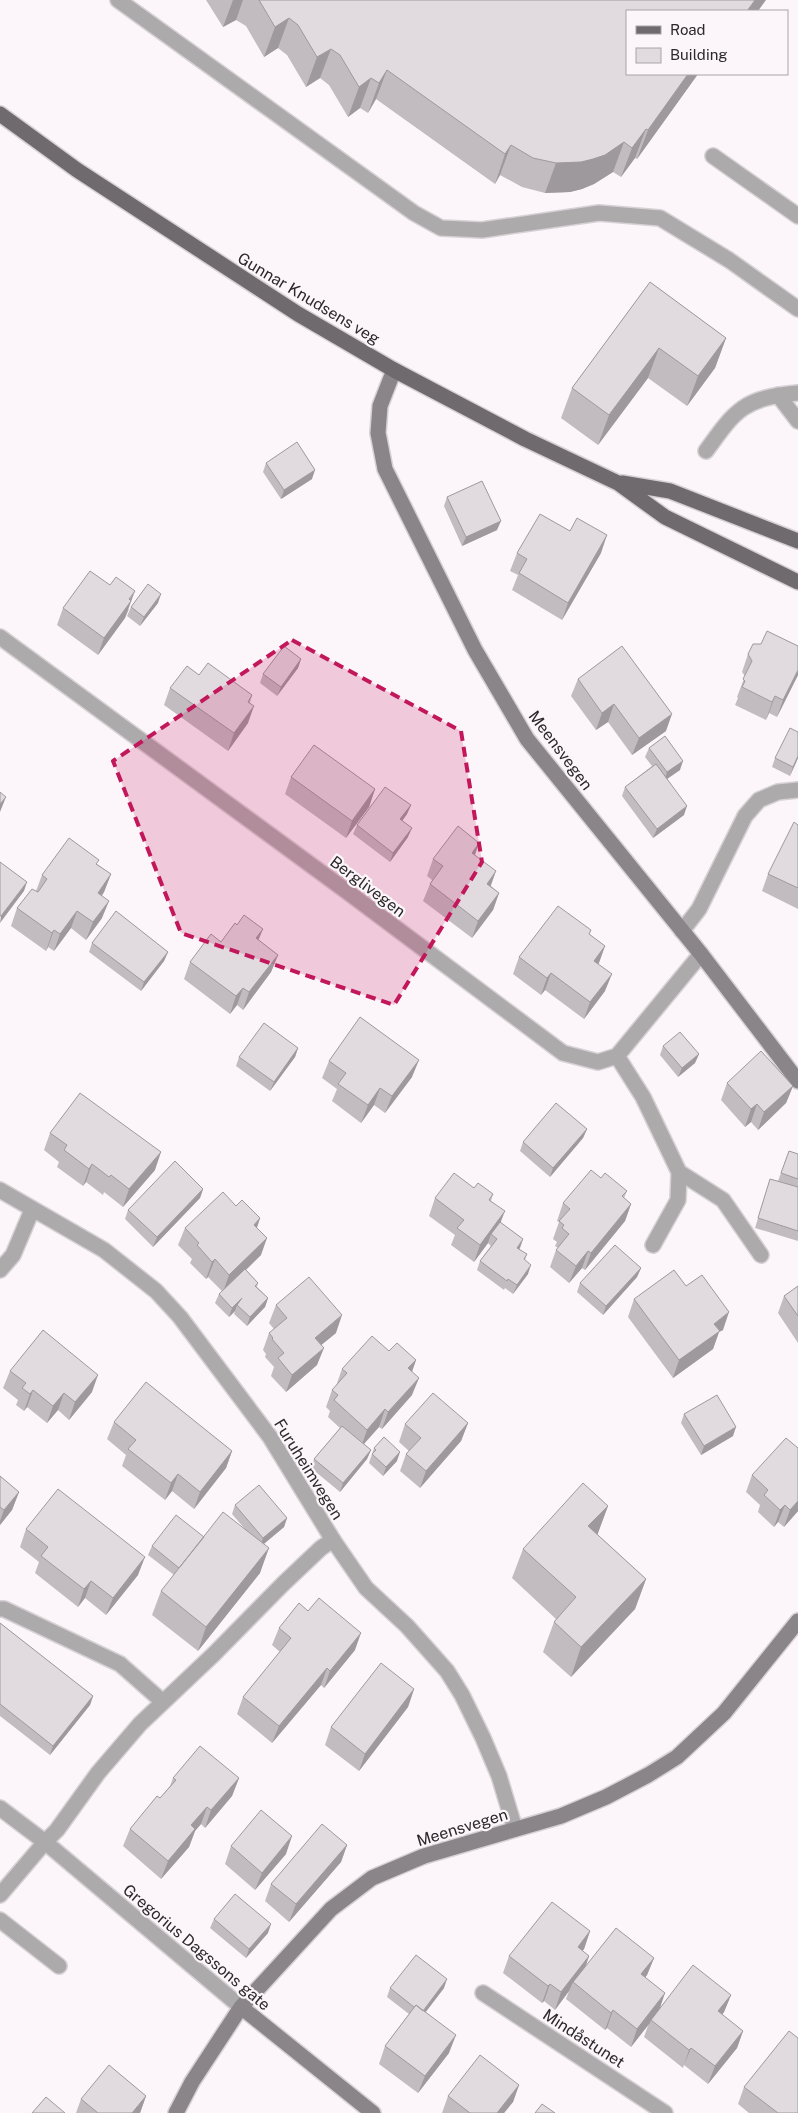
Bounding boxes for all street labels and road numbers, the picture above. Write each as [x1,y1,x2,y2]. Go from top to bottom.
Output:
street label: Gunnar Knudsens veg [234,248,383,348]
street label: Meensvegen [525,707,597,794]
street label: Berglivegen [326,852,409,921]
street label: Furuheimvegen [270,1415,347,1523]
street label: Meensvegen [414,1805,510,1850]
street label: Gregorius Dagssons gate [119,1880,274,2015]
street label: Mindåstunet [539,2005,628,2072]

